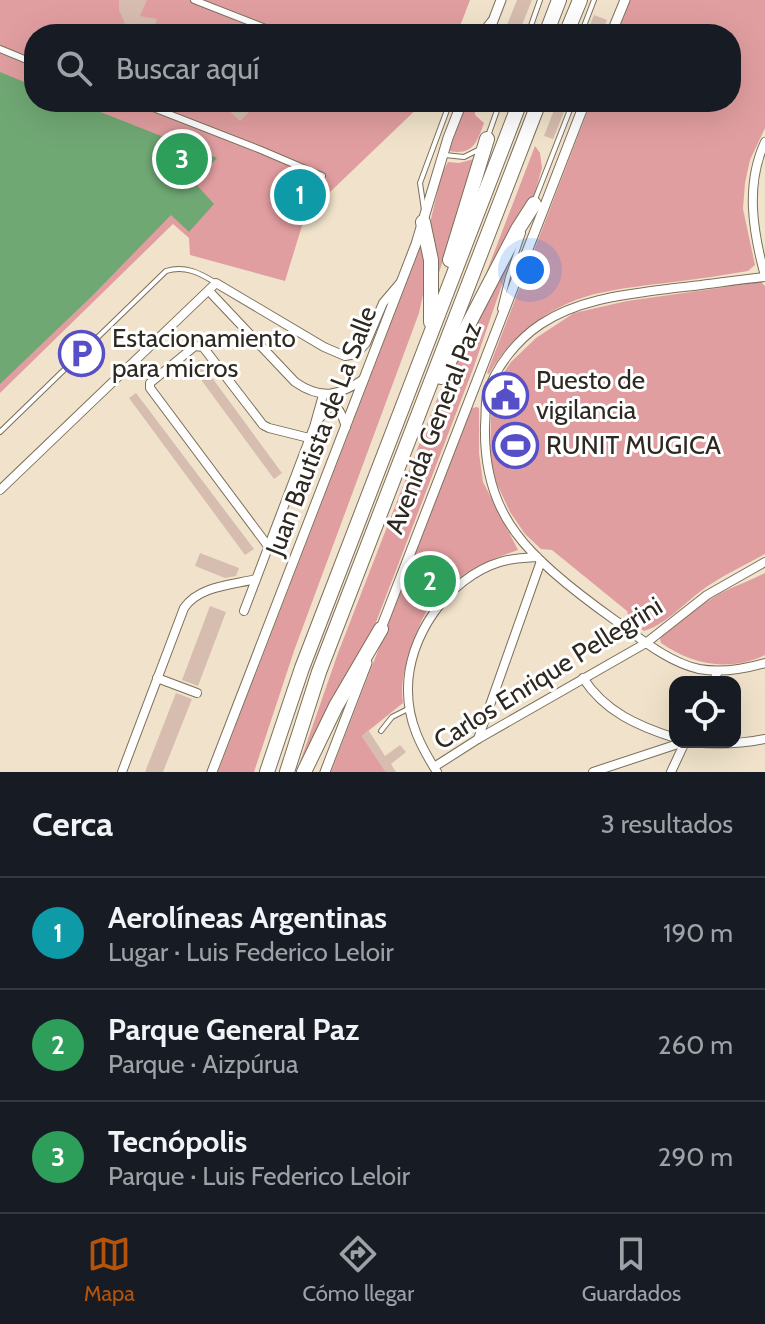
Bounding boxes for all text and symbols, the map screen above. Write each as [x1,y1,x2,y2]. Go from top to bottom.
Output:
search box [24,24,741,112]
icon: search [52,46,96,90]
text: Buscar aquí [116,50,259,87]
pin: 3 [156,129,208,189]
pin: 1 [274,165,326,225]
your location [510,250,550,290]
street label: Juan Bautista de La Salle [258,302,383,561]
street label: Avenida General Paz [378,318,488,538]
place label: Estacionamiento para micros [112,322,296,384]
parking icon: Estacionamiento para micros [57,329,105,377]
place label: Puesto de vigilancia [536,364,645,426]
public building icon: Puesto de vigilancia [481,371,529,419]
sports icon: RUNIT MUGICA [491,421,539,469]
place label: RUNIT MUGICA [546,429,721,461]
pin: 2 [404,551,456,611]
street label: Carlos Enrique Pellegrini [428,590,668,756]
map controls [669,676,741,748]
button: locate [669,676,741,748]
text: Cerca [32,803,113,845]
text: 3 resultados [601,808,733,840]
text: Aerolíneas Argentinas [108,899,387,936]
text: 1 [53,917,63,949]
text: 190 m [663,917,733,949]
text: Lugar · Luis Federico Leloir [108,936,394,968]
text: Parque General Paz [108,1011,359,1048]
text: 2 [51,1029,65,1061]
text: 260 m [658,1029,733,1061]
text: Parque · Aizpúrua [108,1048,298,1080]
text: Tecnópolis [108,1123,247,1160]
text: 3 [51,1141,65,1173]
text: 290 m [658,1141,733,1173]
text: Parque · Luis Federico Leloir [108,1160,410,1192]
tab: Mapa [84,1232,135,1307]
tab: Cómo llegar [302,1232,414,1307]
tab: Guardados [582,1232,681,1307]

